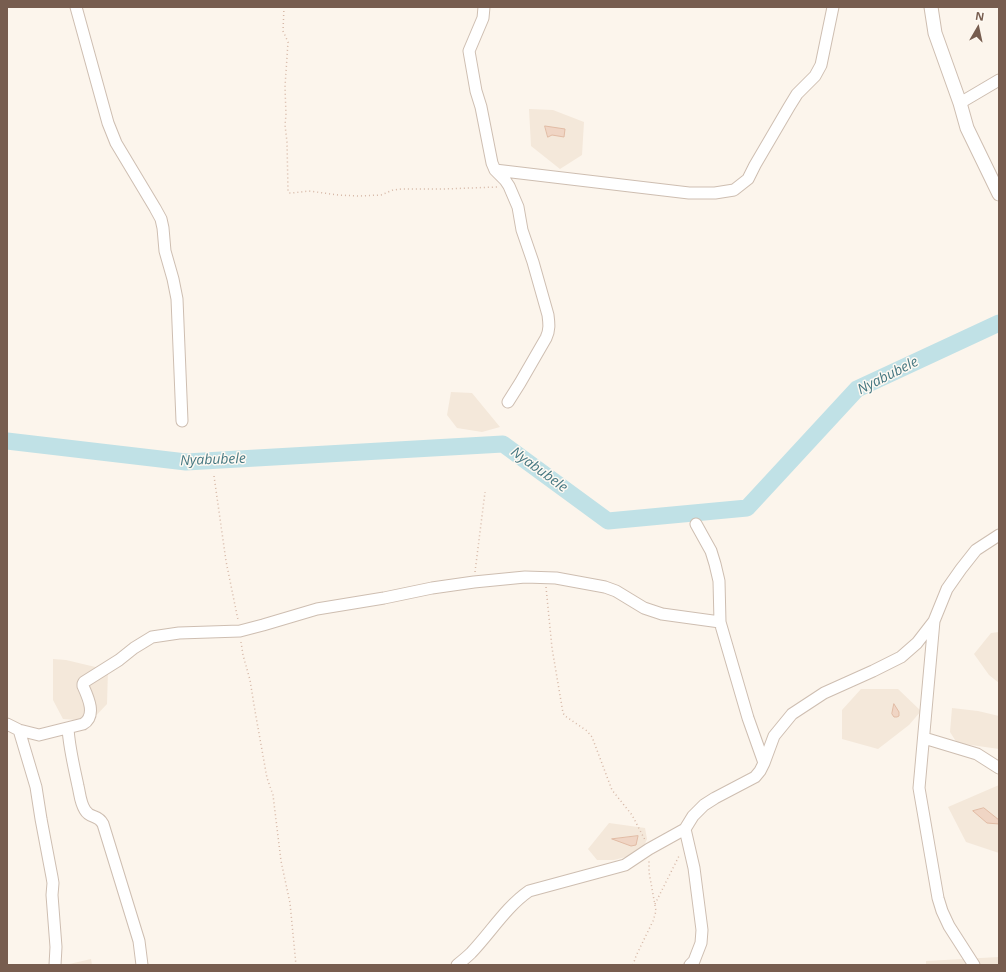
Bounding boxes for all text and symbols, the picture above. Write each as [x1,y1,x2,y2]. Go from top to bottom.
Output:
north arrow [958,8,998,48]
text: N [974,8,986,24]
water label: Nyabubele [855,354,921,398]
water label: Nyabubele [507,444,571,496]
water label: Nyabubele [180,450,246,470]

